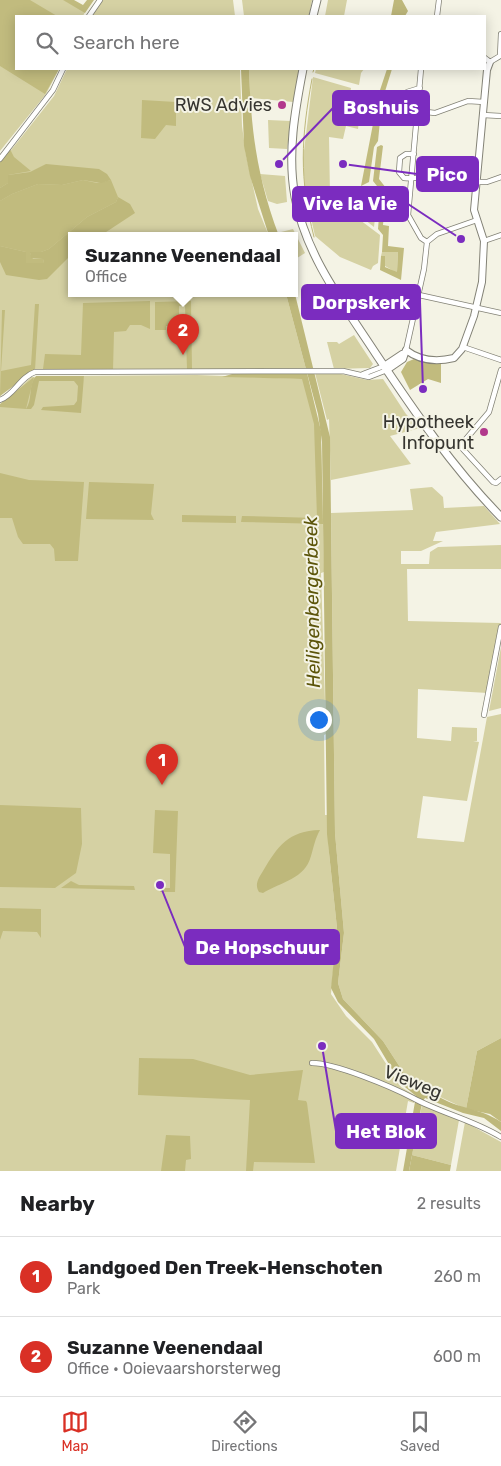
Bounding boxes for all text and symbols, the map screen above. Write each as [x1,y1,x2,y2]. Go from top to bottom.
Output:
search box [15,15,486,70]
icon: search [33,29,61,57]
text: Search here [73,31,180,54]
callout: Boshuis [333,91,429,125]
place label: RWS Advies [175,94,272,116]
text: Boshuis [343,96,419,119]
marker: RWS Advies [276,99,288,111]
callout: Pico [417,157,478,191]
text: Pico [426,163,468,186]
callout: Vive la Vie [293,187,408,221]
text: Vive la Vie [303,192,397,215]
popup [68,232,298,297]
text: Suzanne Veenendaal [85,244,281,267]
text: Office [85,267,127,286]
callout: Dorpskerk [302,285,420,319]
text: Dorpskerk [312,291,410,314]
pin: 2 [167,314,199,355]
place label: Hypotheek Infopunt [383,411,475,454]
marker: Hypotheek Infopunt [478,426,490,438]
water label: Heiligenbergerbeek [299,516,325,688]
your location [306,707,332,733]
pin: 1 [146,744,178,785]
callout: De Hopschuur [185,930,339,964]
text: De Hopschuur [195,936,329,959]
street label: Vieweg [381,1060,445,1104]
callout: Het Blok [336,1114,436,1148]
text: Het Blok [346,1120,426,1143]
text: Nearby [20,1191,95,1216]
text: 2 results [417,1194,481,1213]
text: Landgoed Den Treek-Henschoten [67,1256,383,1279]
text: 1 [32,1267,40,1286]
text: 260 m [434,1267,481,1286]
text: Park [67,1279,100,1298]
text: Suzanne Veenendaal [67,1336,263,1359]
text: 2 [31,1347,41,1366]
text: 600 m [433,1347,481,1366]
text: Office · Ooievaarshorsterweg [67,1359,281,1378]
tab: Map [61,1408,89,1455]
tab: Directions [211,1408,278,1455]
tab: Saved [400,1408,440,1455]

